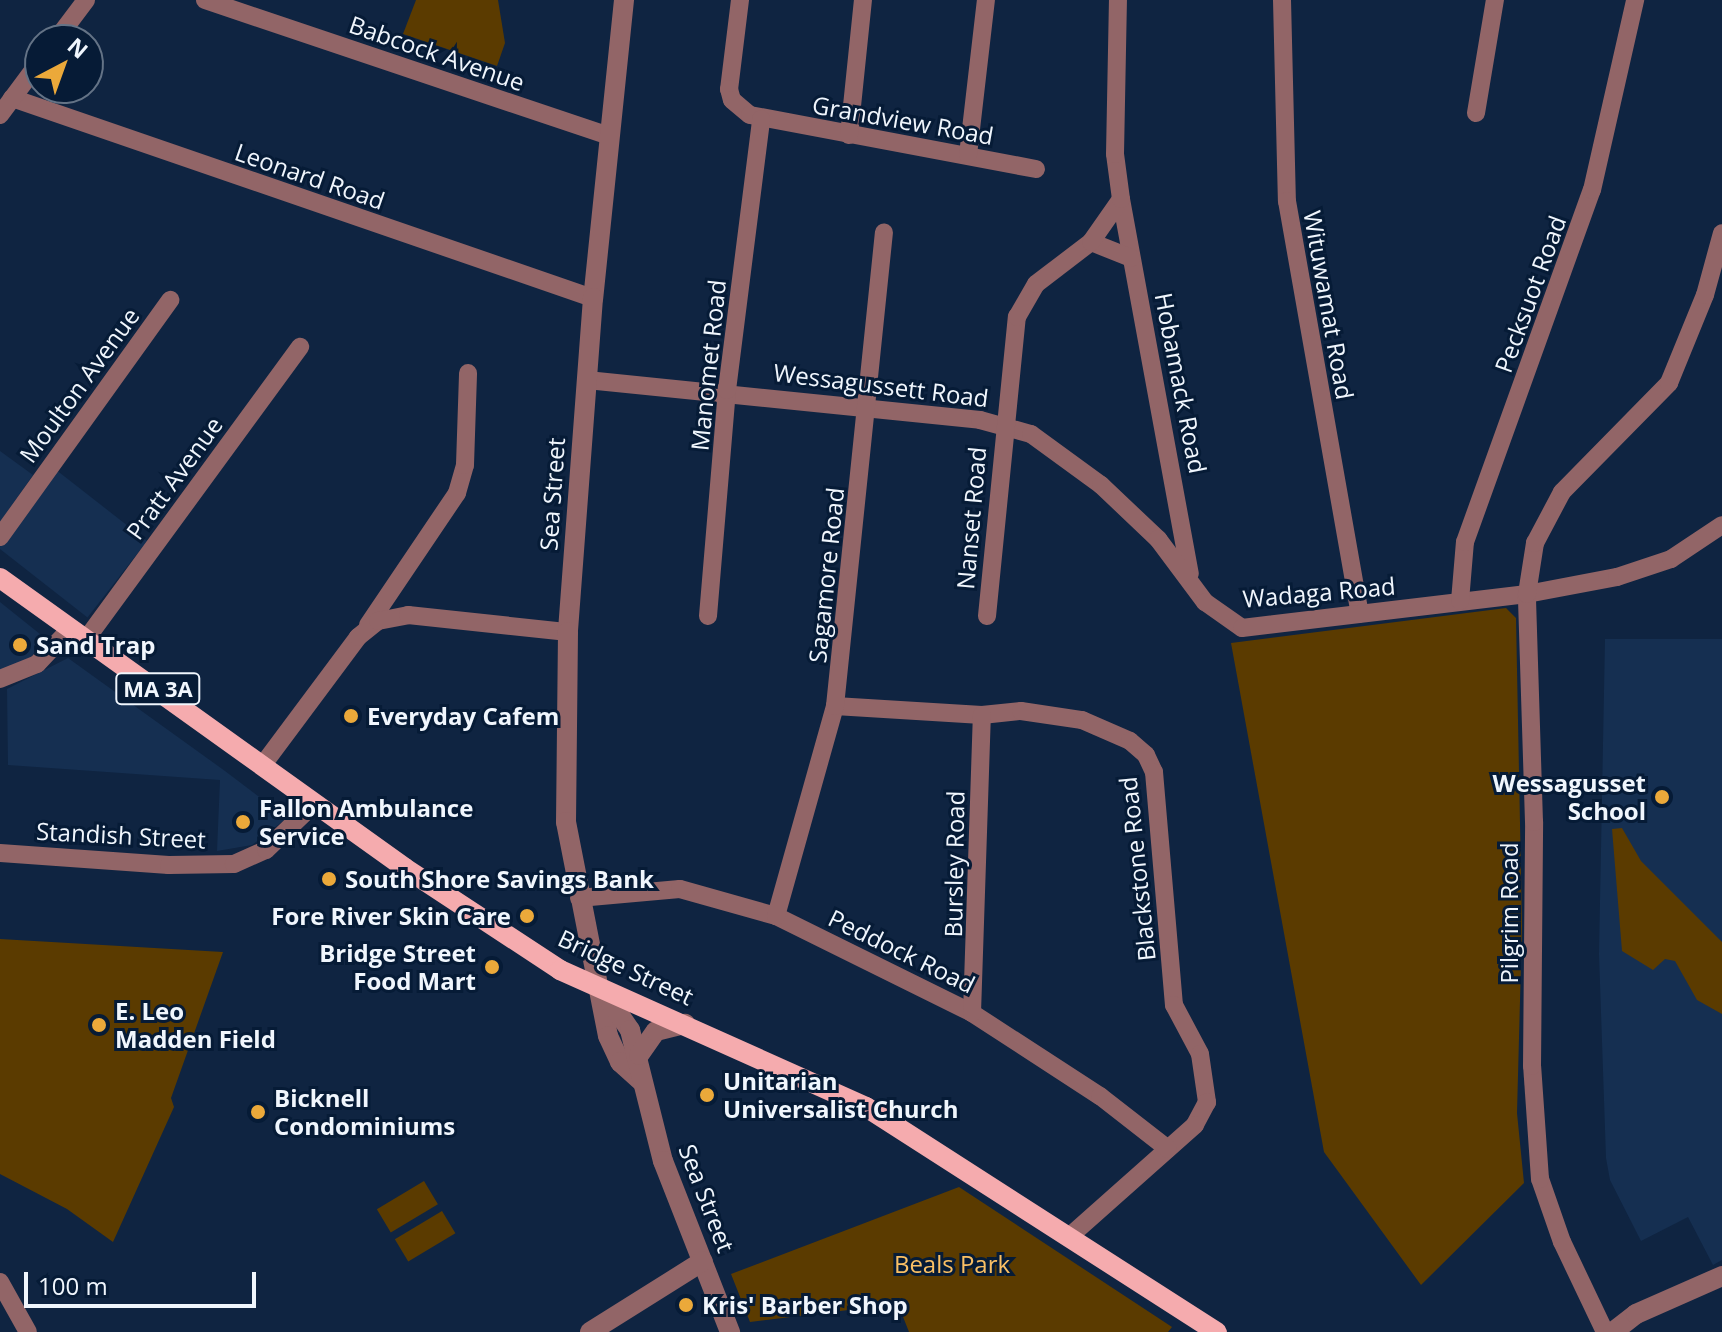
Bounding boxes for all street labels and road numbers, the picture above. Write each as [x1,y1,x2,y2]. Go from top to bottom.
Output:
street label: Babcock Avenue [346,10,528,96]
street label: Grandview Road [810,90,996,150]
street label: Leonard Road [231,137,389,215]
street label: Wituwamat Road [1298,208,1360,402]
street label: Pecksuot Road [1488,212,1572,376]
street label: Manomet Road [685,278,731,452]
street label: Hobamack Road [1149,290,1213,476]
street label: Moulton Avenue [13,302,145,468]
street label: Wessagussett Road [772,358,990,412]
street label: Pratt Avenue [120,411,228,545]
street label: Sea Street [534,437,570,551]
street label: Nanset Road [950,445,992,591]
street label: Sagamore Road [802,486,850,664]
street label: Wadaga Road [1241,571,1397,613]
road number: MA 3A [114,671,202,707]
street label: Blackstone Road [1113,775,1161,963]
street label: Bursley Road [938,790,970,938]
street label: Standish Street [35,816,207,854]
street label: Pilgrim Road [1495,842,1523,984]
street label: Peddock Road [824,903,980,999]
street label: Bridge Street [554,923,698,1011]
street label: Sea Street [673,1140,741,1256]

